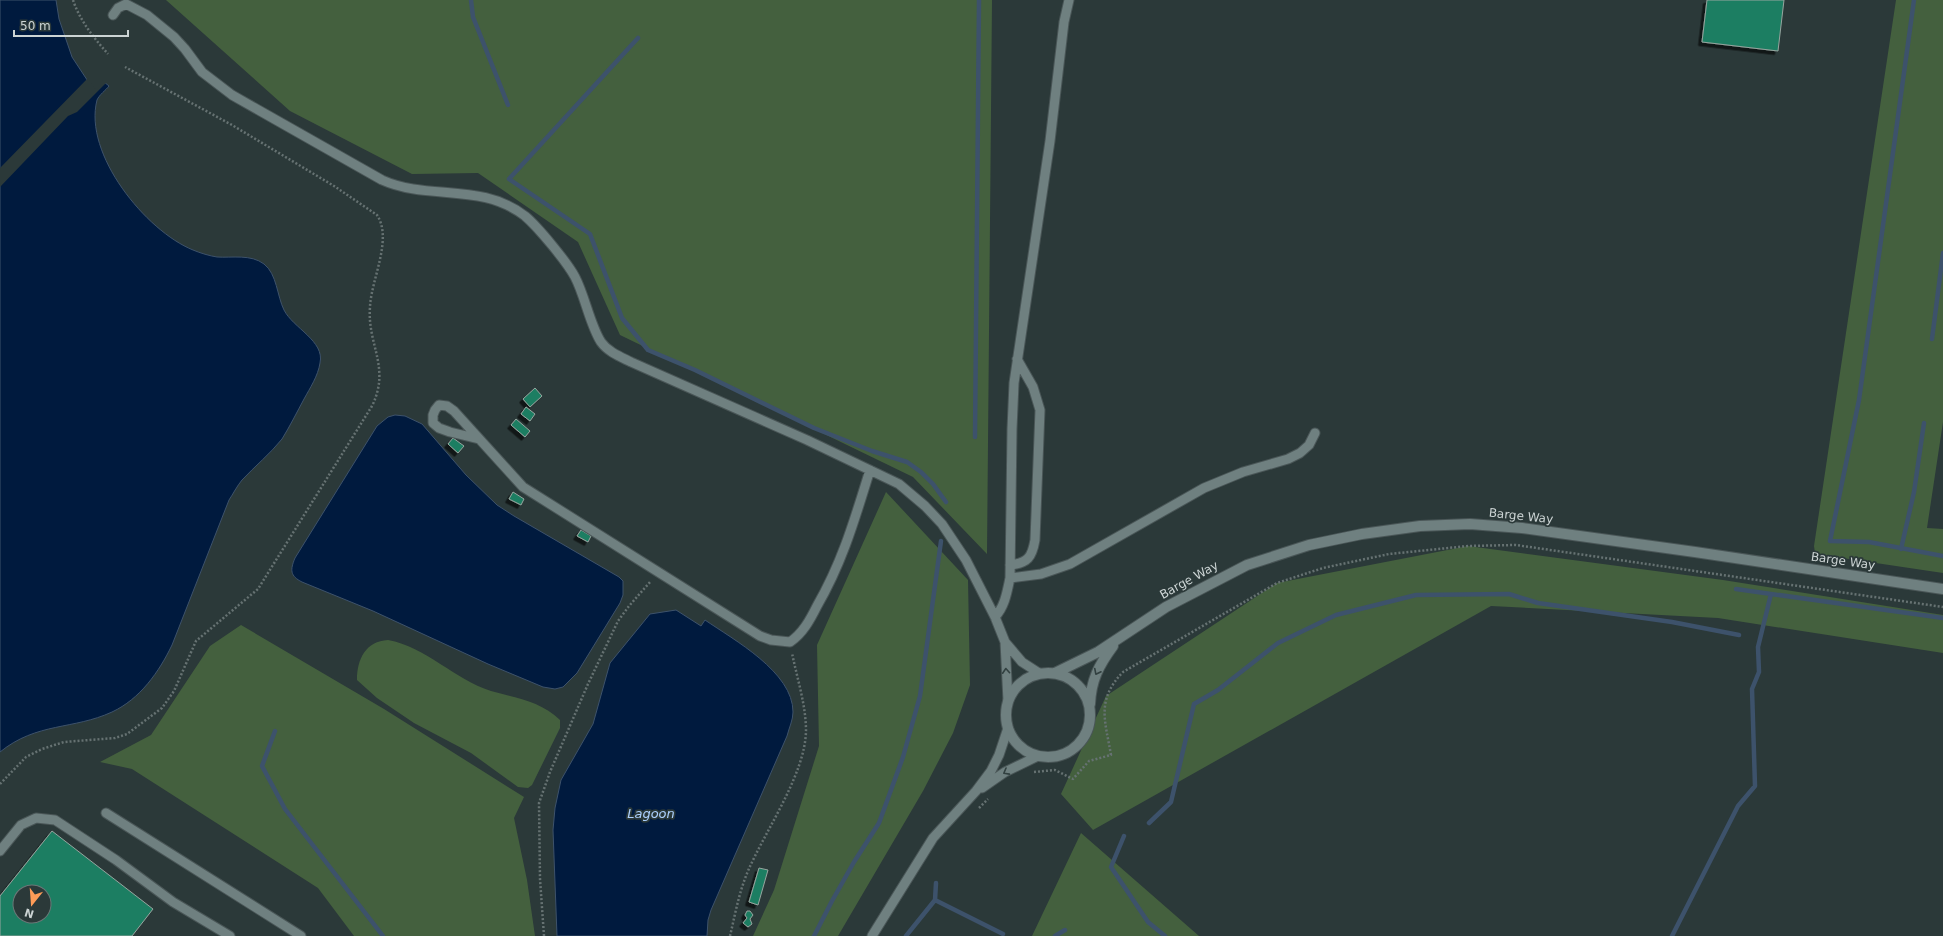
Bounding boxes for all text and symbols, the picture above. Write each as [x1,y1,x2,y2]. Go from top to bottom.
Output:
scale bar [14,12,128,38]
text: 50 m [20,19,51,33]
street label: Barge Way [1488,506,1554,526]
street label: Barge Way [1810,550,1876,572]
street label: Barge Way [1157,558,1221,602]
one-way arrow [1094,667,1102,675]
one-way arrow [1002,668,1011,674]
one-way arrow [1003,767,1010,774]
water label: Lagoon [627,806,675,821]
north arrow [12,884,52,924]
text: N [23,906,36,921]

